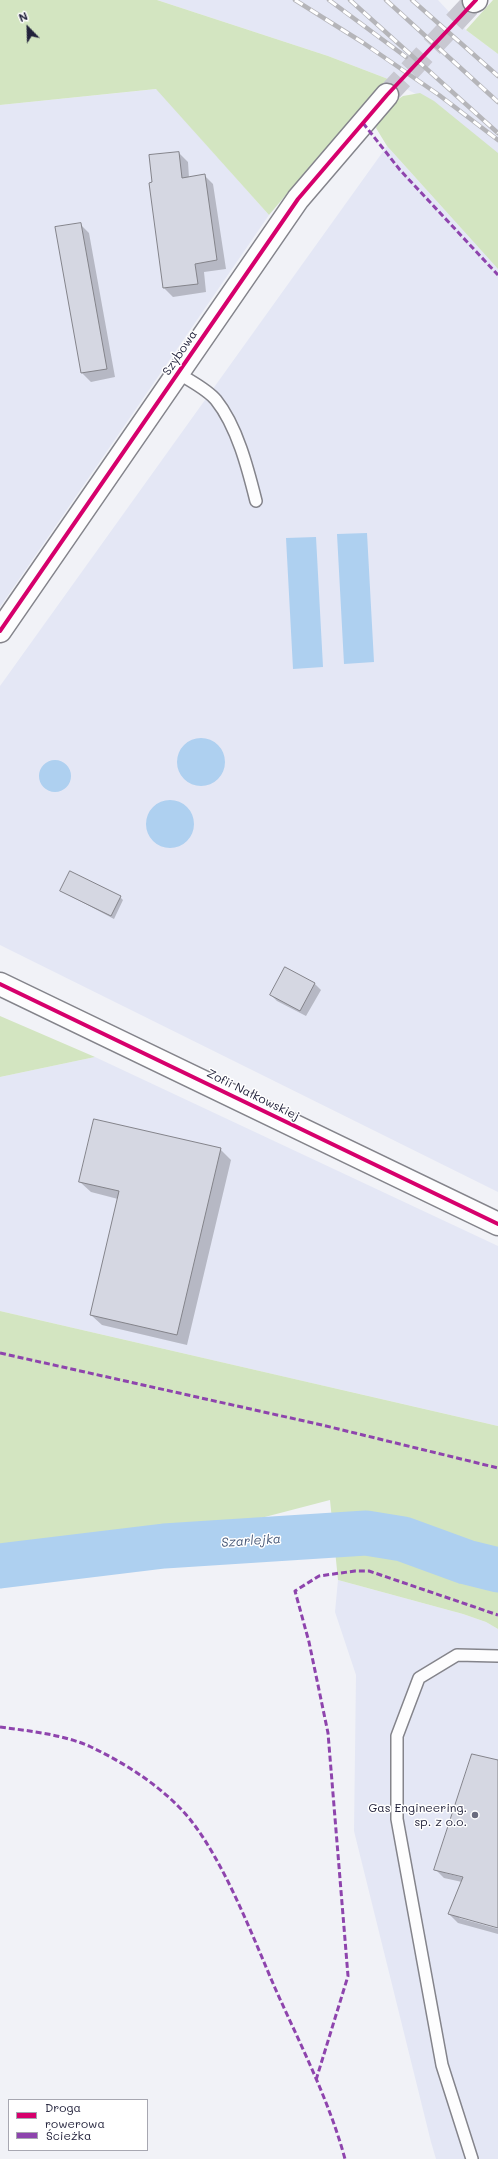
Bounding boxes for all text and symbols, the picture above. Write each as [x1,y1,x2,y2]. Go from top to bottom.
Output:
north arrow [8,8,48,48]
text: N [16,8,30,25]
street label: Szybowa [160,328,200,378]
street label: Zofii Nałkowskiej [204,1066,302,1124]
water label: Szarlejka [221,1531,281,1551]
place label: Gas Engineering. sp. z o.o. [368,1801,467,1829]
marker: Gas Engineering. sp. z o.o. [470,1810,480,1820]
legend [8,2099,148,2151]
text: Droga rowerowa [45,2099,105,2131]
text: Ścieżka [46,2127,91,2143]

